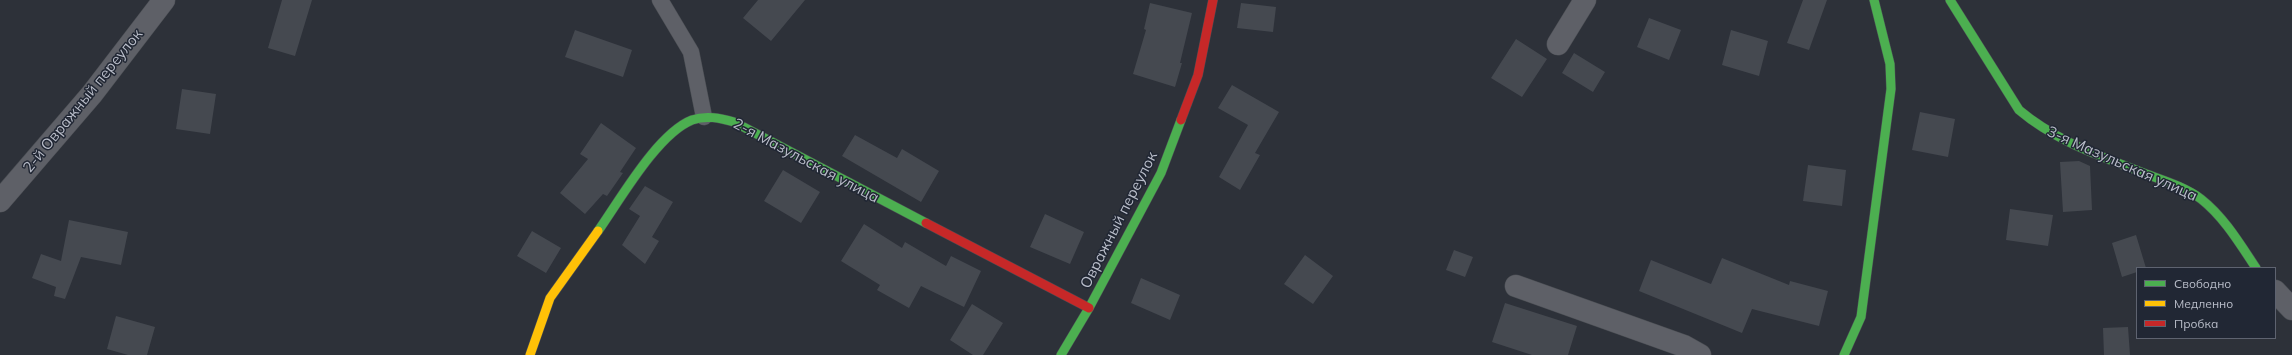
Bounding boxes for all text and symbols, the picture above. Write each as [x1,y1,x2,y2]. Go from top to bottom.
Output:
street label: 2-й Овражный переулок [20,26,146,176]
street label: 2-я Мазульская улица [730,115,882,207]
street label: 3-я Мазульская улица [2044,123,2200,205]
street label: Овражный переулок [1077,149,1161,291]
legend [2136,267,2276,339]
text: Свободно [2174,276,2231,291]
text: Медленно [2174,296,2233,311]
text: Пробка [2174,316,2218,331]

